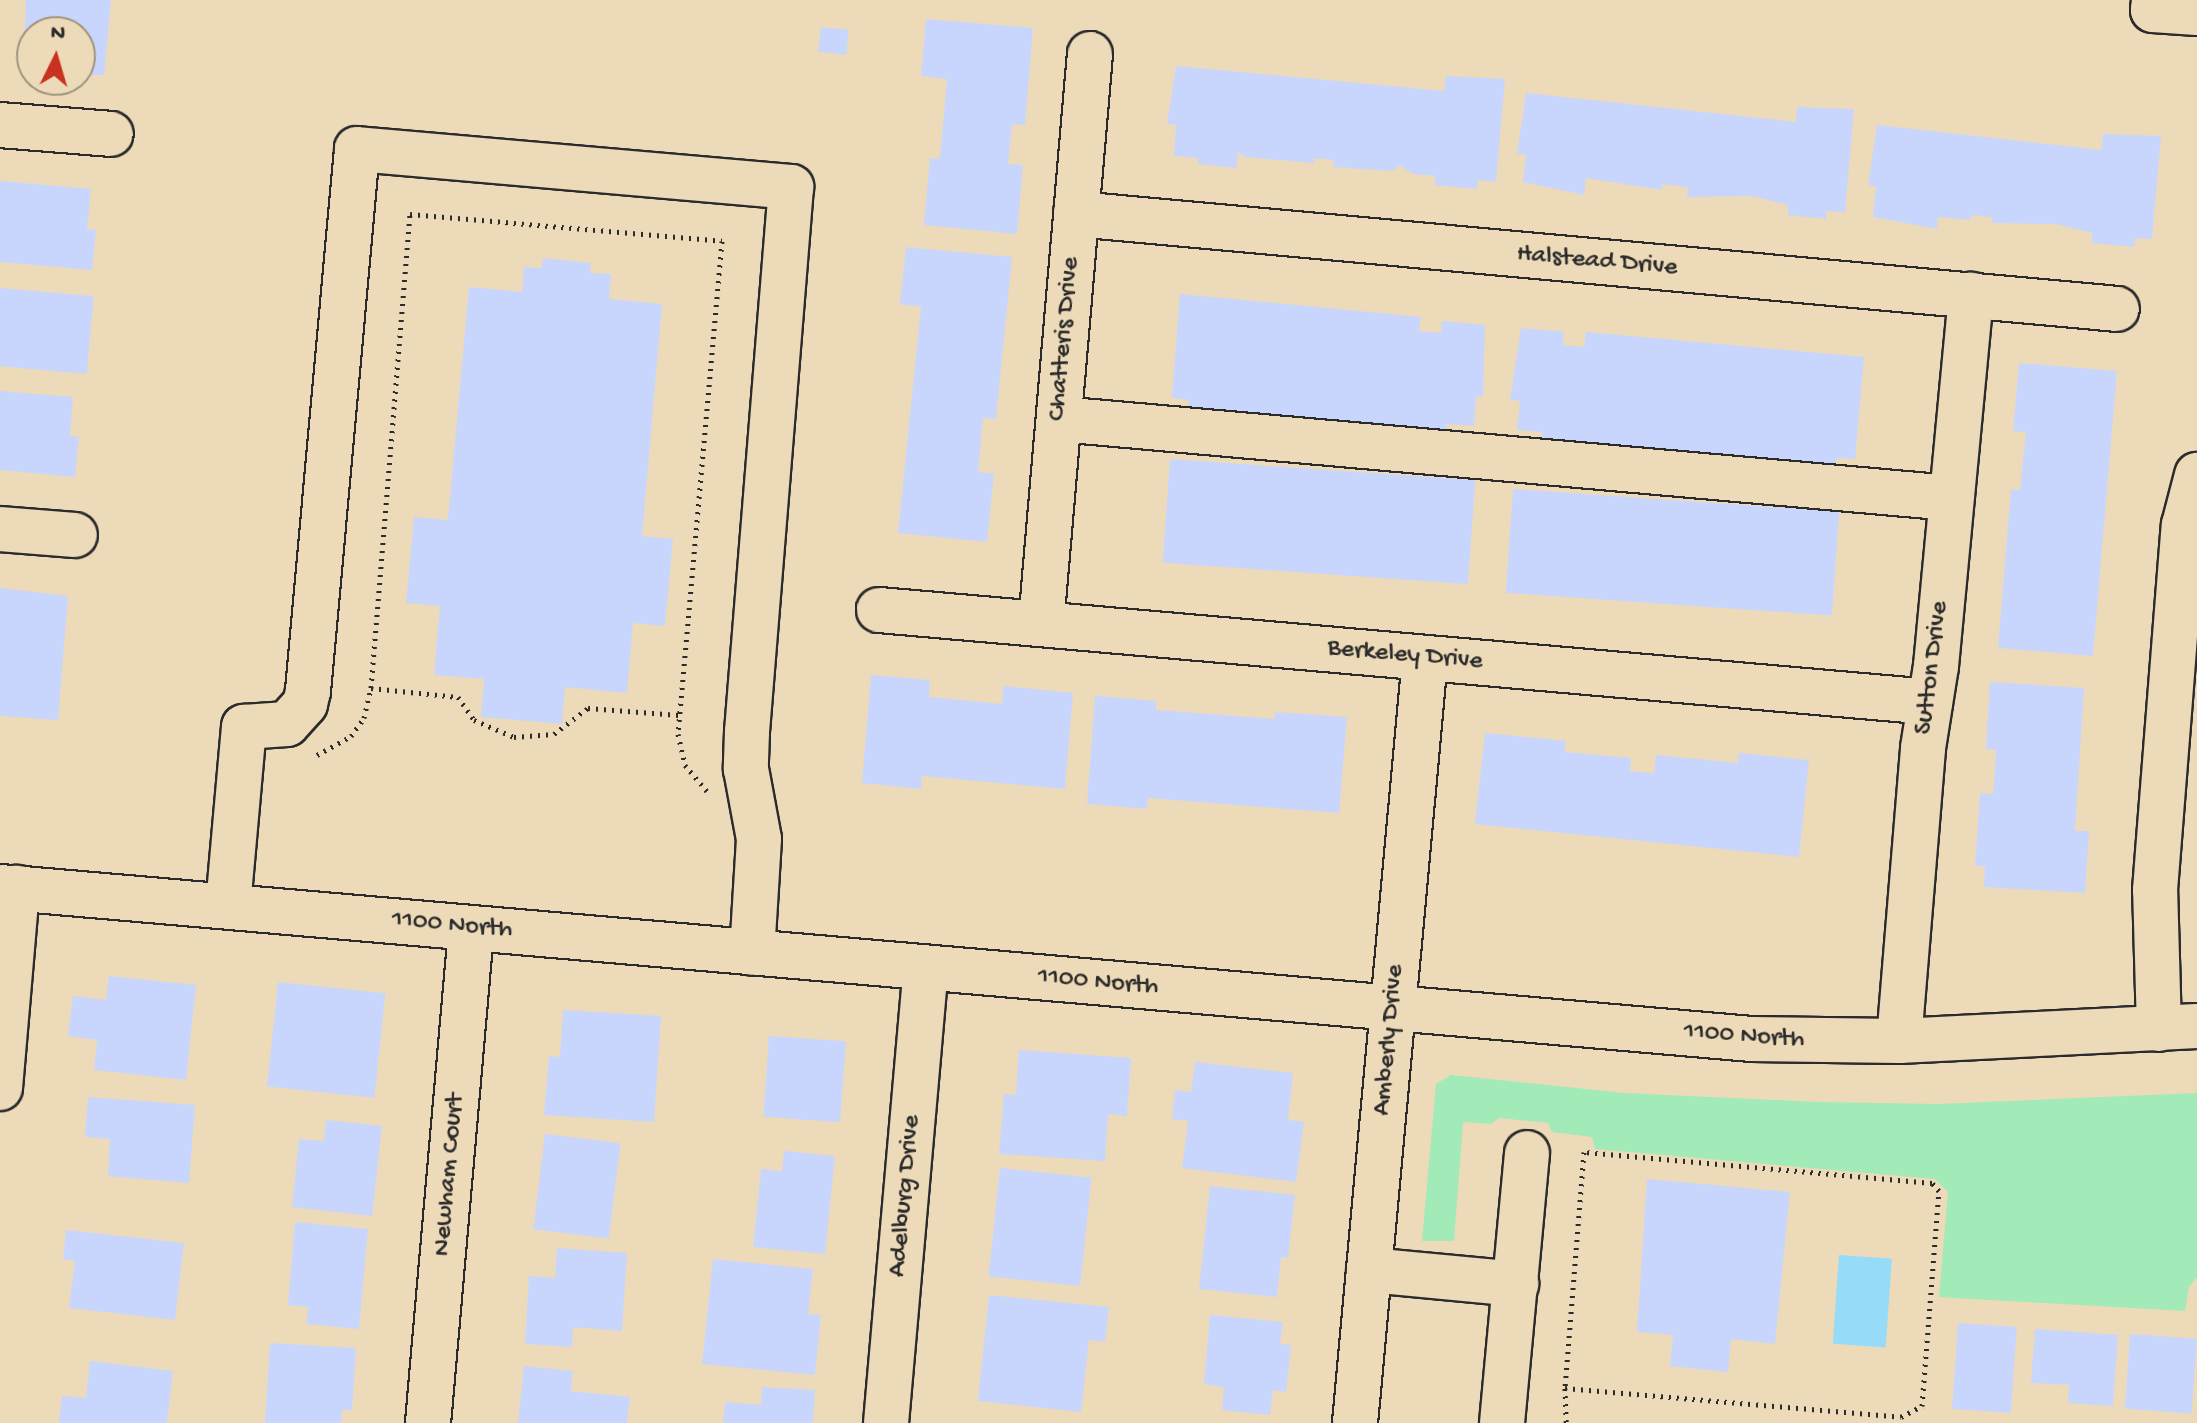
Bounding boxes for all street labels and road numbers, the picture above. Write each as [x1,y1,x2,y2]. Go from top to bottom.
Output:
street label: Halstead Drive [1515,239,1679,285]
street label: Chatteris Drive [1042,256,1088,422]
street label: Sutton Drive [1909,600,1957,736]
street label: Berkeley Drive [1326,634,1484,678]
street label: 1100 North [390,905,514,947]
street label: 1100 North [1036,962,1160,1004]
street label: Amberly Drive [1368,963,1412,1117]
street label: 1100 North [1683,1017,1805,1057]
street label: Newham Court [427,1092,473,1258]
street label: Adelburg Drive [883,1114,929,1278]

